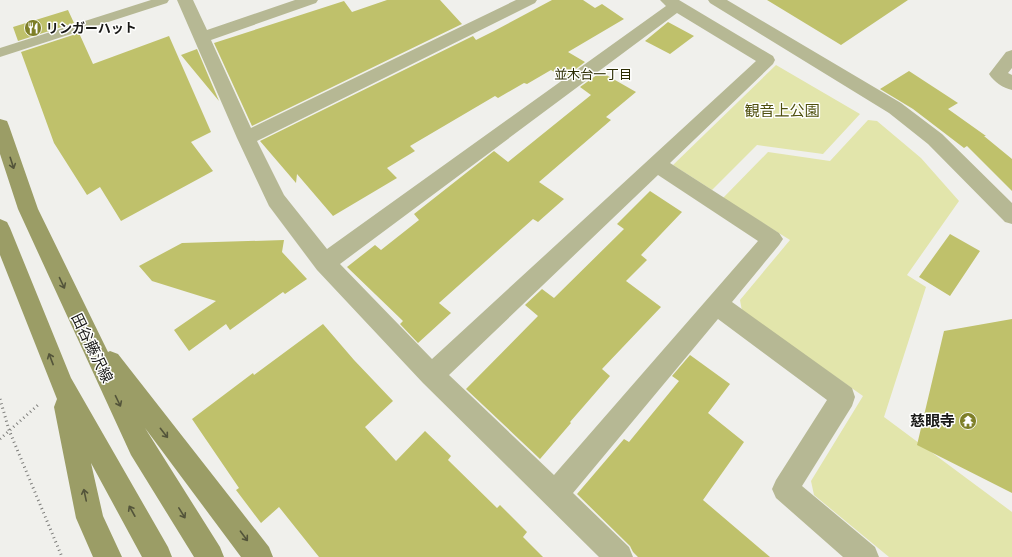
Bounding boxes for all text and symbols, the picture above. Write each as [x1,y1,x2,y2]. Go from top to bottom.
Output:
restaurant icon: リンガーハット [23,18,43,38]
place label: リンガーハット [46,20,137,36]
district label: 並木台一丁目 [554,66,632,82]
park label: 観音上公園 [744,102,820,120]
one-way arrow [9,157,16,170]
one-way arrow [59,277,66,289]
street label: 田谷藤沢線 [67,310,117,386]
one-way arrow [47,354,55,366]
one-way arrow [115,394,122,406]
temple icon: 慈眼寺 [958,411,978,431]
place label: 慈眼寺 [910,412,955,430]
one-way arrow [160,427,169,438]
one-way arrow [80,488,88,501]
one-way arrow [128,505,136,517]
one-way arrow [179,507,187,519]
one-way arrow [239,530,248,541]

